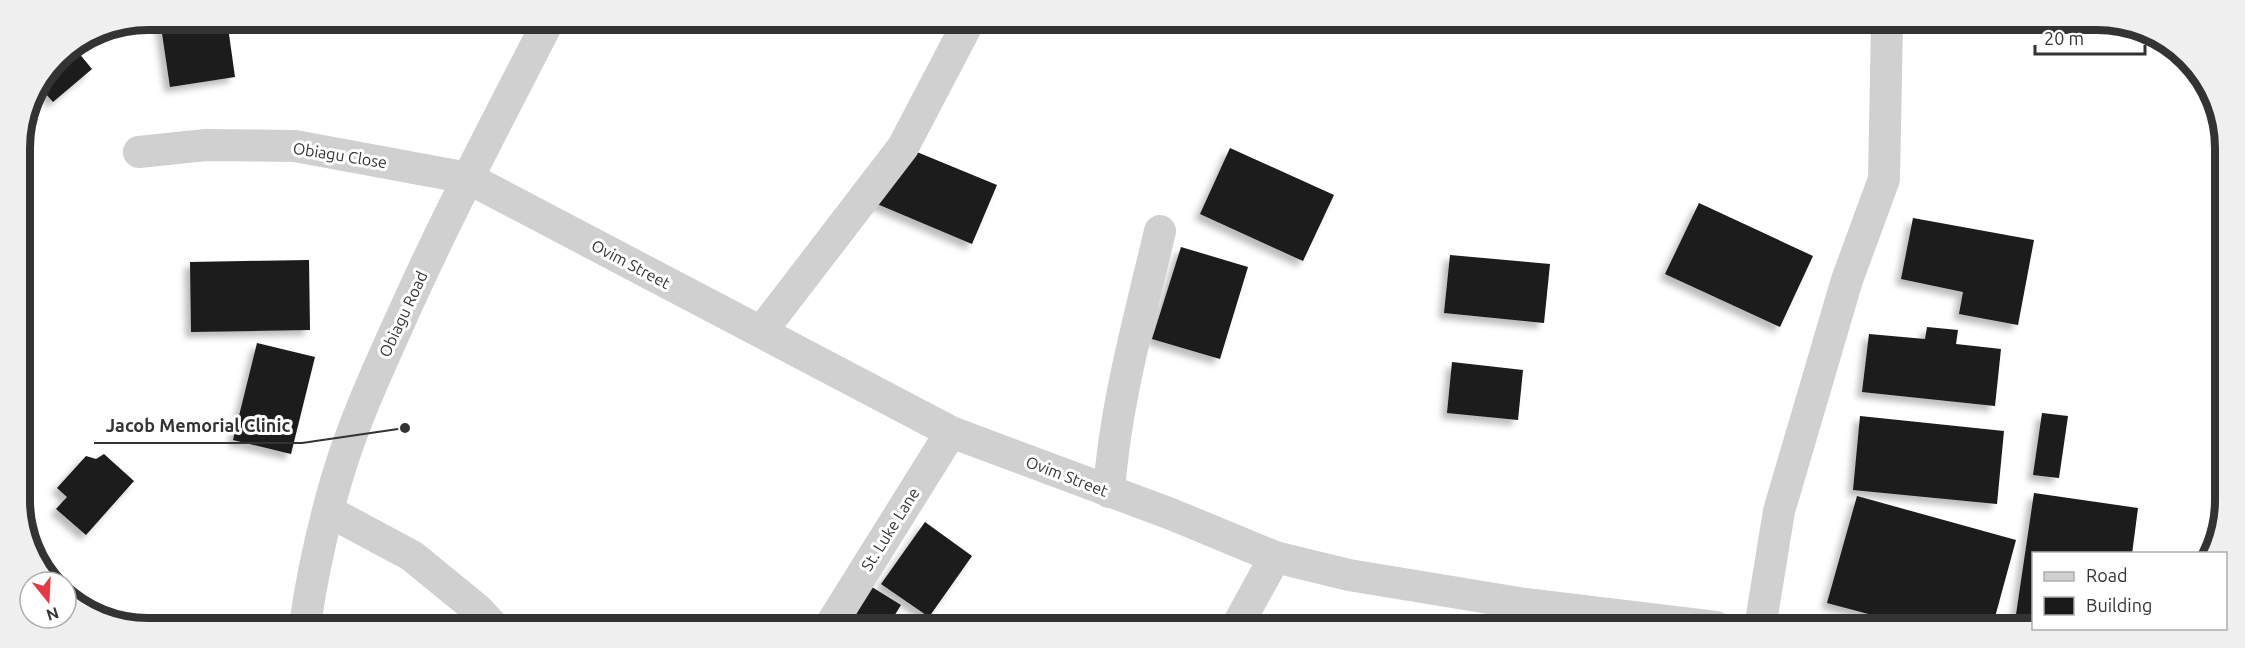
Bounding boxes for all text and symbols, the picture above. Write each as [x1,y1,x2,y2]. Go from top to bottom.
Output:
scale bar [2035,18,2144,56]
text: 20 m [2044,28,2084,48]
street label: Obiagu Close [292,139,388,171]
street label: Ovim Street [589,236,674,293]
street label: Obiagu Road [375,268,431,360]
callout: Jacob Memorial Clinic [94,407,302,443]
text: Jacob Memorial Clinic [106,415,290,435]
street label: Ovim Street [1024,452,1111,500]
street label: St. Luke Lane [857,484,923,574]
legend [2032,552,2227,630]
text: Road [2086,565,2128,585]
north arrow [18,570,78,630]
text: Building [2086,595,2152,615]
text: N [44,604,61,625]

